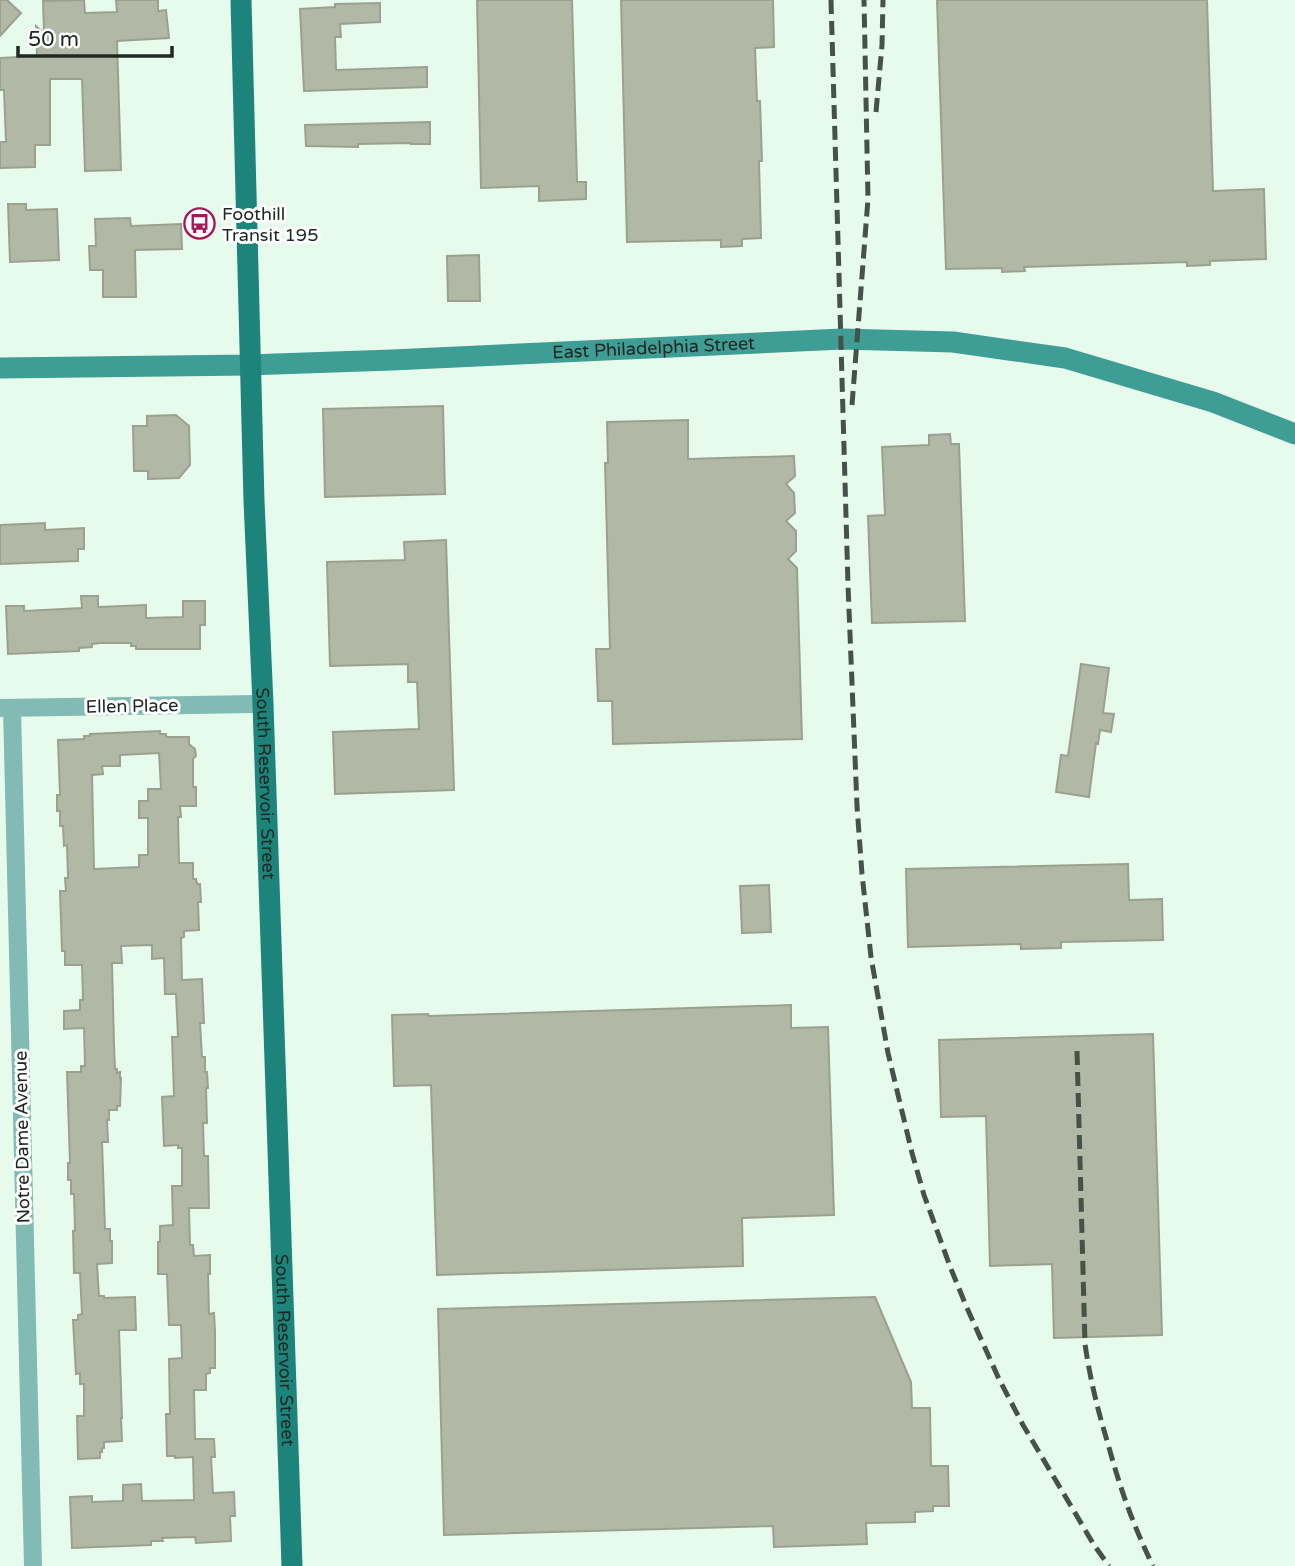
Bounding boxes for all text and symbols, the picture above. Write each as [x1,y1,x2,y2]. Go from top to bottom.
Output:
scale bar [18,14,172,58]
text: 50 m [28,27,79,52]
place label: Foothill Transit 195 [222,203,318,246]
bus stop icon: Foothill Transit 195 [182,207,216,241]
street label: East Philadelphia Street [552,332,756,364]
street label: South Reservoir Street [251,687,280,880]
street label: Ellen Place [86,694,178,718]
street label: Notre Dame Avenue [9,1050,35,1224]
street label: South Reservoir Street [271,1254,299,1447]

